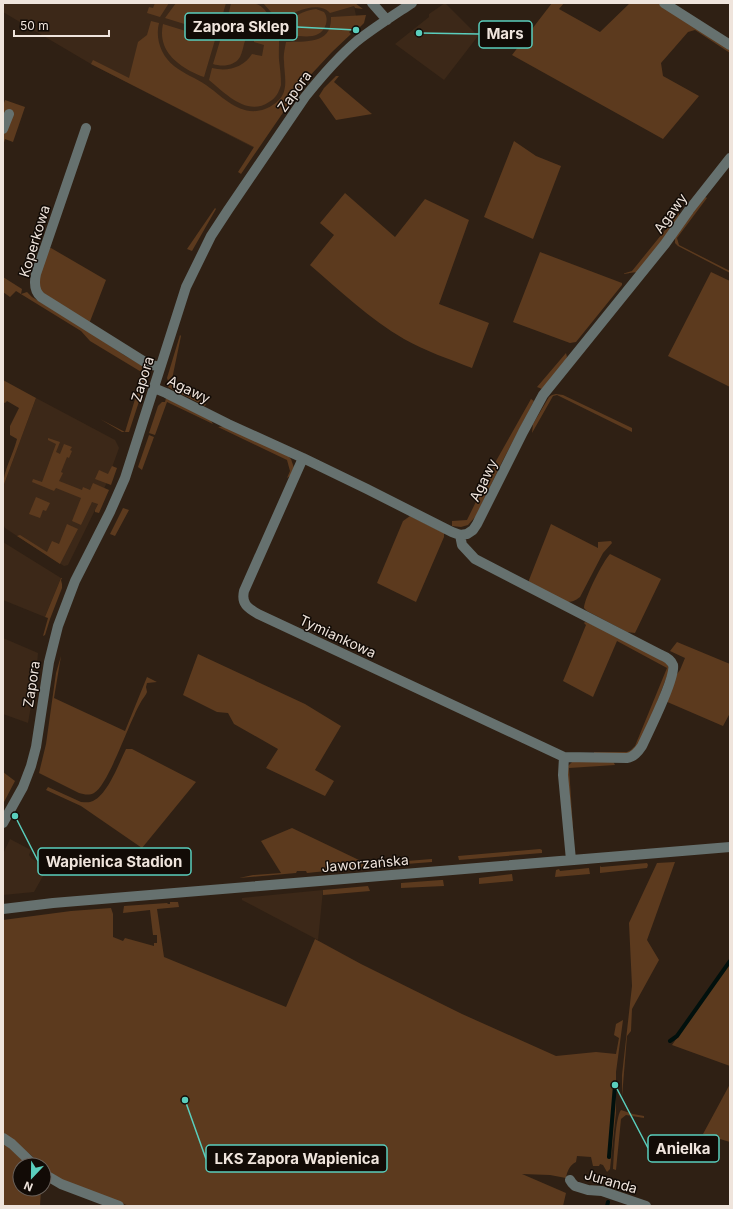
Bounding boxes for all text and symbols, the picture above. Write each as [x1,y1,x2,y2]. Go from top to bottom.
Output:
scale bar [14,12,109,38]
callout: Zapora Sklep [185,13,297,40]
text: Zapora Sklep [193,17,289,36]
text: 50 m [20,18,49,33]
callout: Mars [479,21,532,48]
text: Mars [486,24,524,43]
street label: Zapora [273,67,315,115]
street label: Agawy [650,190,690,236]
street label: Koperkowa [15,203,53,279]
street label: Zapora [127,354,157,404]
street label: Agawy [165,371,213,407]
street label: Agawy [465,456,501,504]
street label: Tymiankowa [297,611,379,661]
street label: Zapora [19,660,43,708]
callout: Wapienica Stadion [38,848,191,875]
street label: Jaworzańska [321,851,409,875]
text: Wapienica Stadion [46,852,182,871]
callout: Anielka [648,1135,719,1162]
text: Anielka [655,1139,711,1158]
callout: LKS Zapora Wapienica [206,1145,387,1172]
text: LKS Zapora Wapienica [215,1149,379,1168]
north arrow [12,1157,52,1197]
street label: Juranda [583,1165,639,1197]
text: N [22,1178,35,1194]

